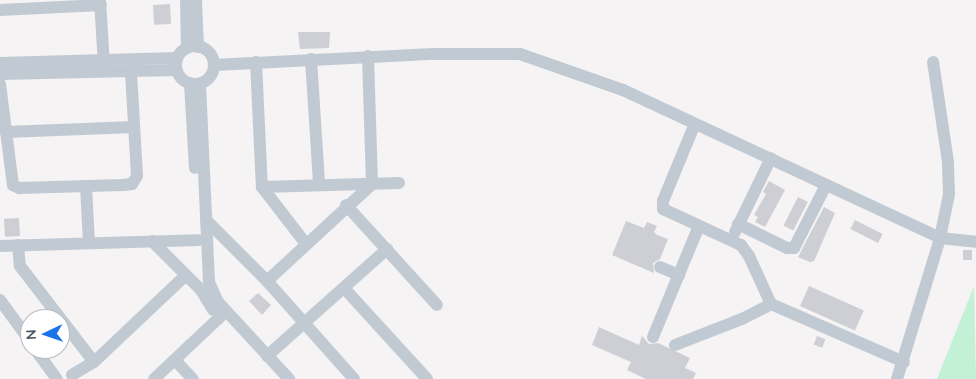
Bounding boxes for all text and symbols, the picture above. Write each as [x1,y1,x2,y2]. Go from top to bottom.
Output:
north arrow [20,309,70,359]
text: N [22,329,40,340]

